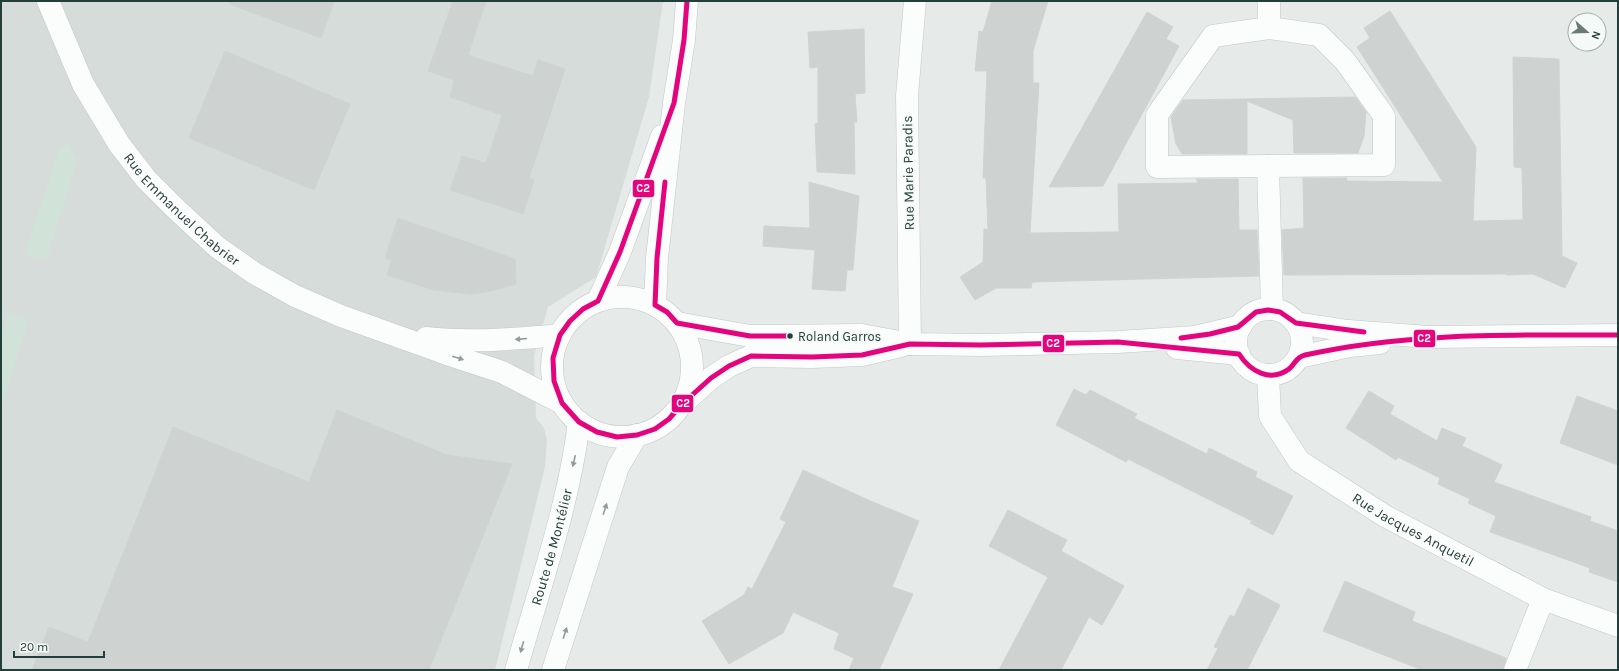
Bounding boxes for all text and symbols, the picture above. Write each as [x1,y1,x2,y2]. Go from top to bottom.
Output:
north arrow [1567,12,1607,52]
text: N [1588,29,1603,41]
street label: Rue Marie Paradis [899,115,918,231]
street label: Rue Emmanuel Chabrier [120,150,244,270]
line badge: C2 [632,179,655,198]
text: C2 [636,182,650,195]
place label: Roland Garros [798,329,882,344]
line badge: C2 [1413,329,1436,348]
marker: Roland Garros [785,331,795,341]
text: C2 [1417,332,1431,345]
line badge: C2 [1042,334,1065,353]
one-way arrow [515,335,527,342]
text: C2 [1046,337,1060,350]
one-way arrow [453,355,465,361]
line badge: C2 [671,394,694,413]
text: C2 [676,397,690,410]
one-way arrow [570,455,576,467]
street label: Route de Montélier [528,486,576,607]
street label: Rue Jacques Anquetil [1349,489,1477,570]
one-way arrow [602,503,608,515]
one-way arrow [562,627,568,639]
scale bar [14,633,104,659]
text: 20 m [20,640,48,654]
one-way arrow [519,642,525,654]

